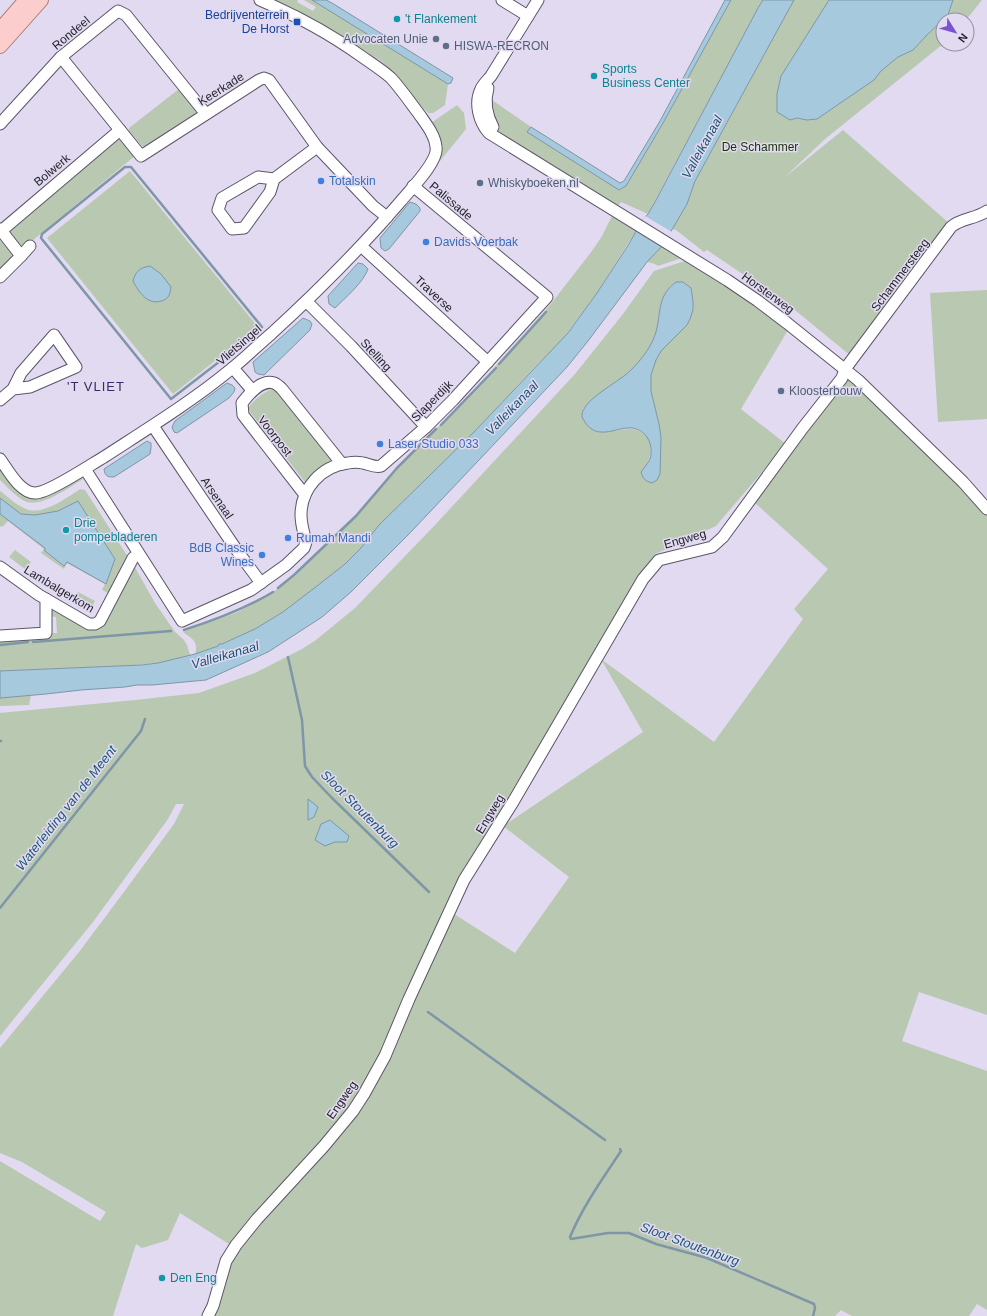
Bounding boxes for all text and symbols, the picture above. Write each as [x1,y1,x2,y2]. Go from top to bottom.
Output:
place label: Bedrijventerrein De Horst [205,8,290,36]
place label: 't Flankement [405,12,477,26]
north arrow [935,12,975,52]
street label: Rondeel [49,13,93,53]
marker: 't Flankement [392,14,402,24]
marker: Bedrijventerrein De Horst [292,17,302,27]
text: N [956,31,970,45]
place label: Advocaten Unie [343,32,428,46]
marker: Advocaten Unie [431,34,441,44]
place label: HISWA-RECRON [454,39,549,53]
marker: HISWA-RECRON [441,41,451,51]
place label: Sports Business Center [602,62,690,90]
street label: Keerkade [196,69,247,109]
marker: Sports Business Center [589,71,599,81]
water label: Valleikanaal [679,112,726,181]
park label: De Schammer [722,140,798,154]
street label: Bolwerk [31,150,74,189]
place label: Totalskin [329,174,376,188]
marker: Totalskin [316,176,326,186]
place label: Whiskyboeken.nl [488,176,579,190]
marker: Whiskyboeken.nl [475,178,485,188]
street label: Palissade [427,179,476,223]
place label: Davids Voerbak [434,235,519,249]
street label: Schammersteeg [868,236,932,314]
marker: Davids Voerbak [421,237,431,247]
street label: Horsterweg [739,269,797,317]
street label: Traverse [412,273,456,315]
street label: Vlietsingel [214,322,264,368]
street label: Stelling [357,336,395,374]
street label: Slaperdijk [408,377,456,425]
water label: Valleikanaal [482,377,542,438]
district label: 'T VLIET [67,379,125,394]
place label: Kloosterbouw [789,384,862,398]
marker: Kloosterbouw [776,386,786,396]
street label: Voorpost [255,413,296,459]
place label: Laser Studio 033 [388,437,479,451]
marker: Laser Studio 033 [375,439,385,449]
street label: Arsenaal [198,474,236,522]
place label: Drie pompebladeren [74,516,157,544]
marker: Drie pompebladeren [61,525,71,535]
street label: Engweg [662,526,708,552]
place label: Rumah Mandi [296,531,371,545]
marker: Rumah Mandi [283,533,293,543]
place label: BdB Classic Wines [189,541,254,569]
marker: BdB Classic Wines [257,550,267,560]
street label: Lambalgerkom [21,563,97,615]
water label: Valleikanaal [189,638,262,672]
water label: Waterleiding van de Meent [13,741,120,873]
water label: Sloot Stoutenburg [318,767,403,852]
street label: Engweg [473,792,507,836]
street label: Engweg [324,1078,360,1122]
water label: Sloot Stoutenburg [639,1219,742,1269]
place label: Den Eng [170,1271,217,1285]
marker: Den Eng [157,1273,167,1283]

